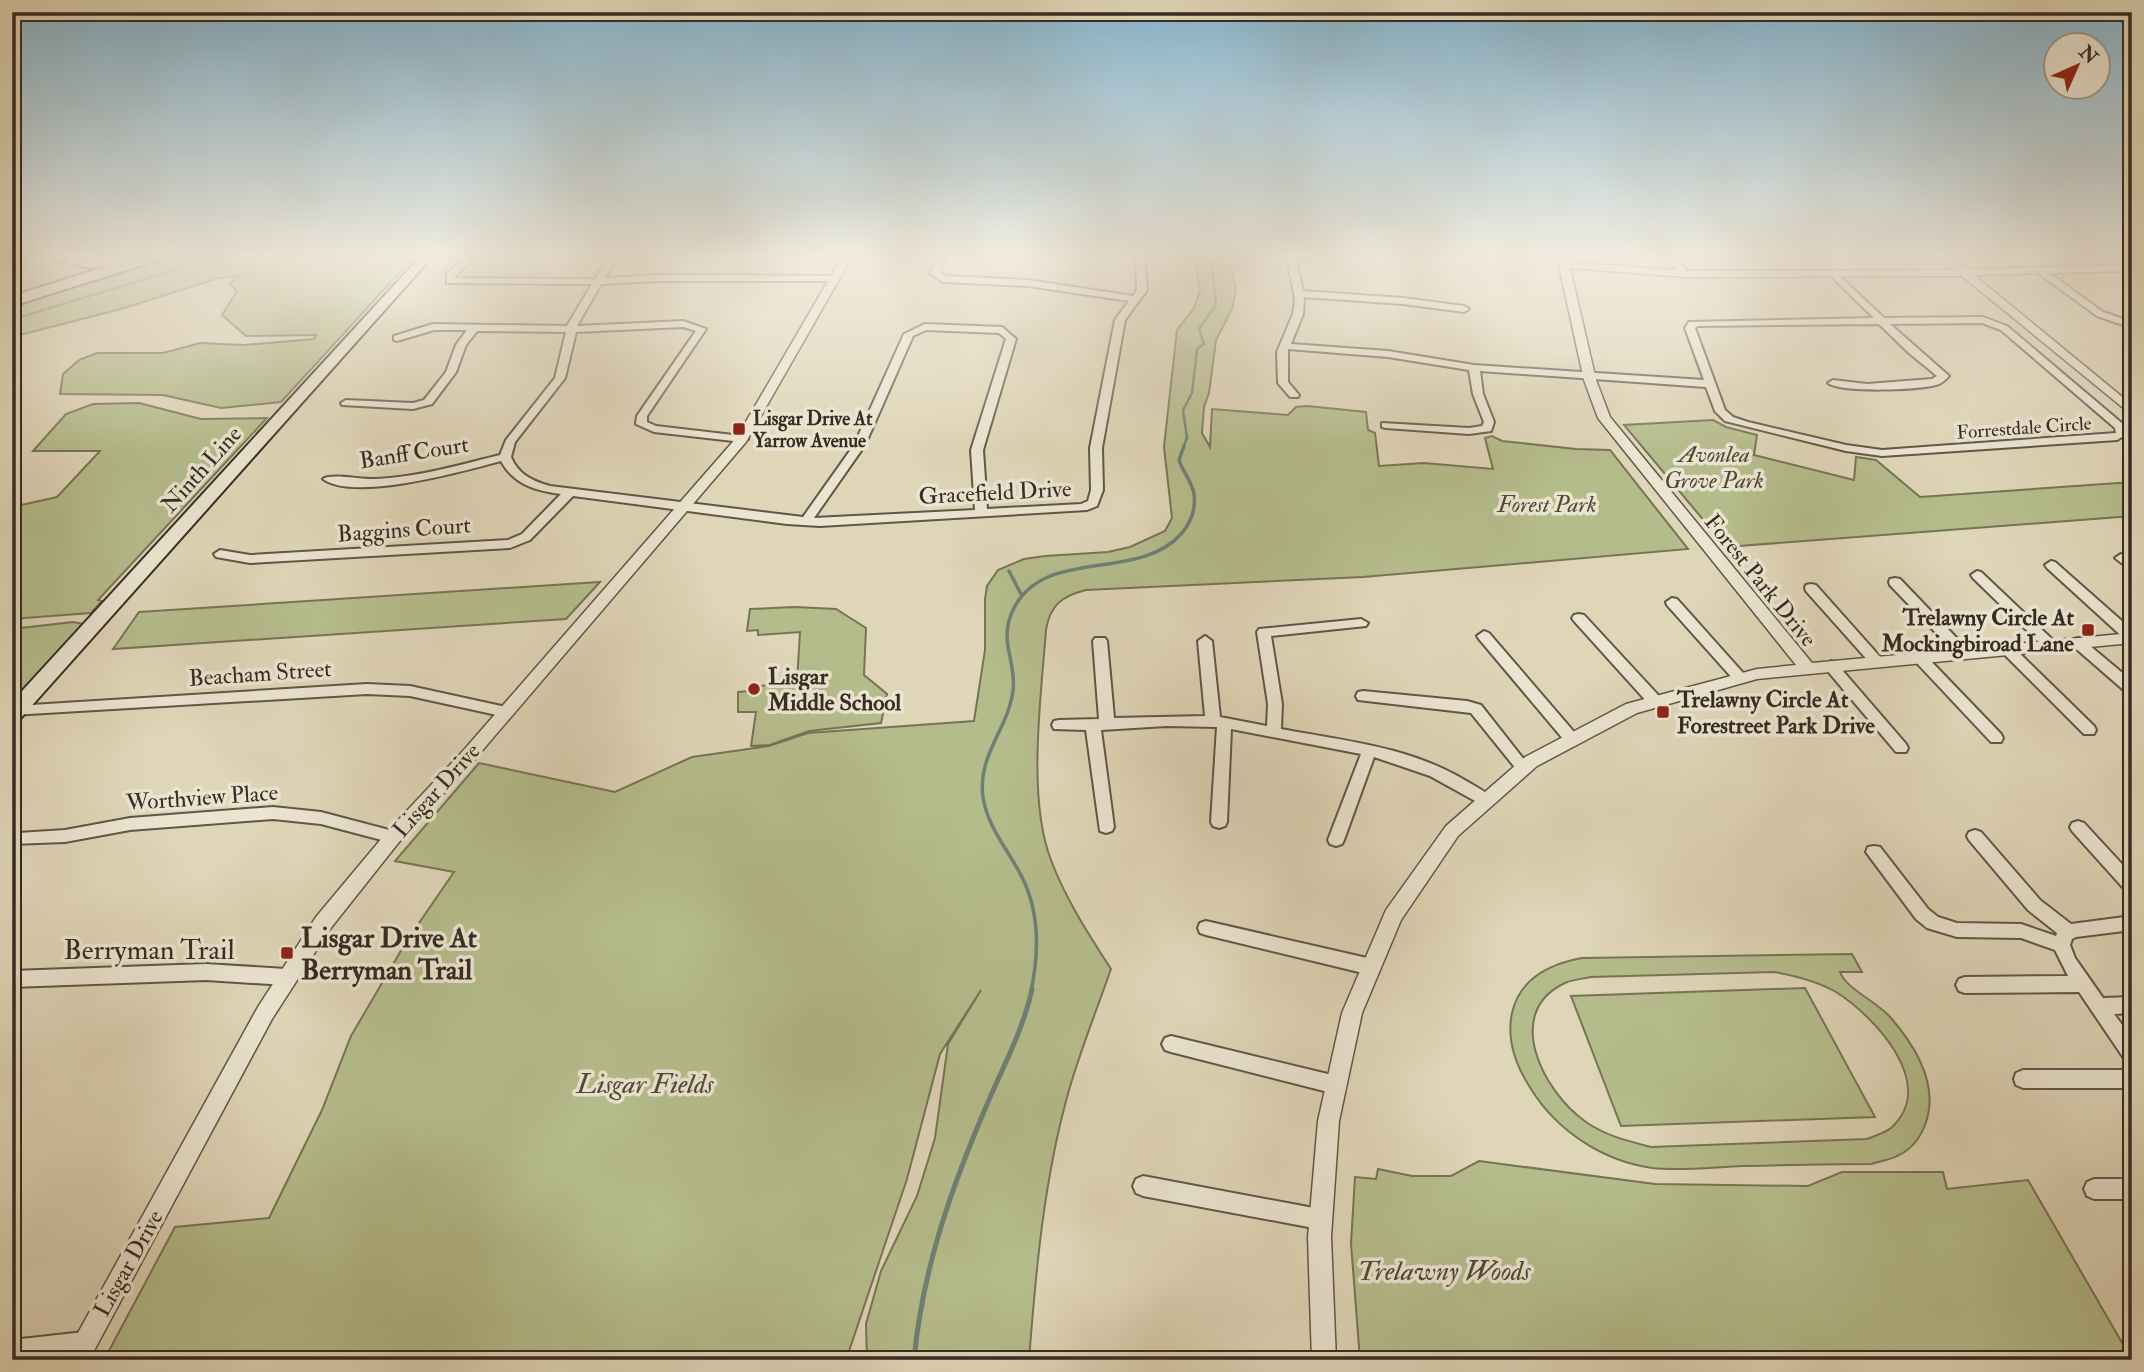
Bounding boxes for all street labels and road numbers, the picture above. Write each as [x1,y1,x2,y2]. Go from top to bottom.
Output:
street label: Forrestdale Circle [1956,411,2092,445]
street label: Ninth Line [155,420,248,519]
street label: Banff Court [357,430,471,475]
street label: Gracefield Drive [918,474,1073,511]
street label: Forest Park Drive [1698,508,1823,653]
street label: Baggins Court [336,510,472,549]
street label: Beacham Street [188,654,332,693]
street label: Lisgar Drive [386,737,487,844]
street label: Worthview Place [124,778,279,817]
street label: Berryman Trail [63,933,235,968]
street label: Lisgar Drive [87,1204,170,1322]

